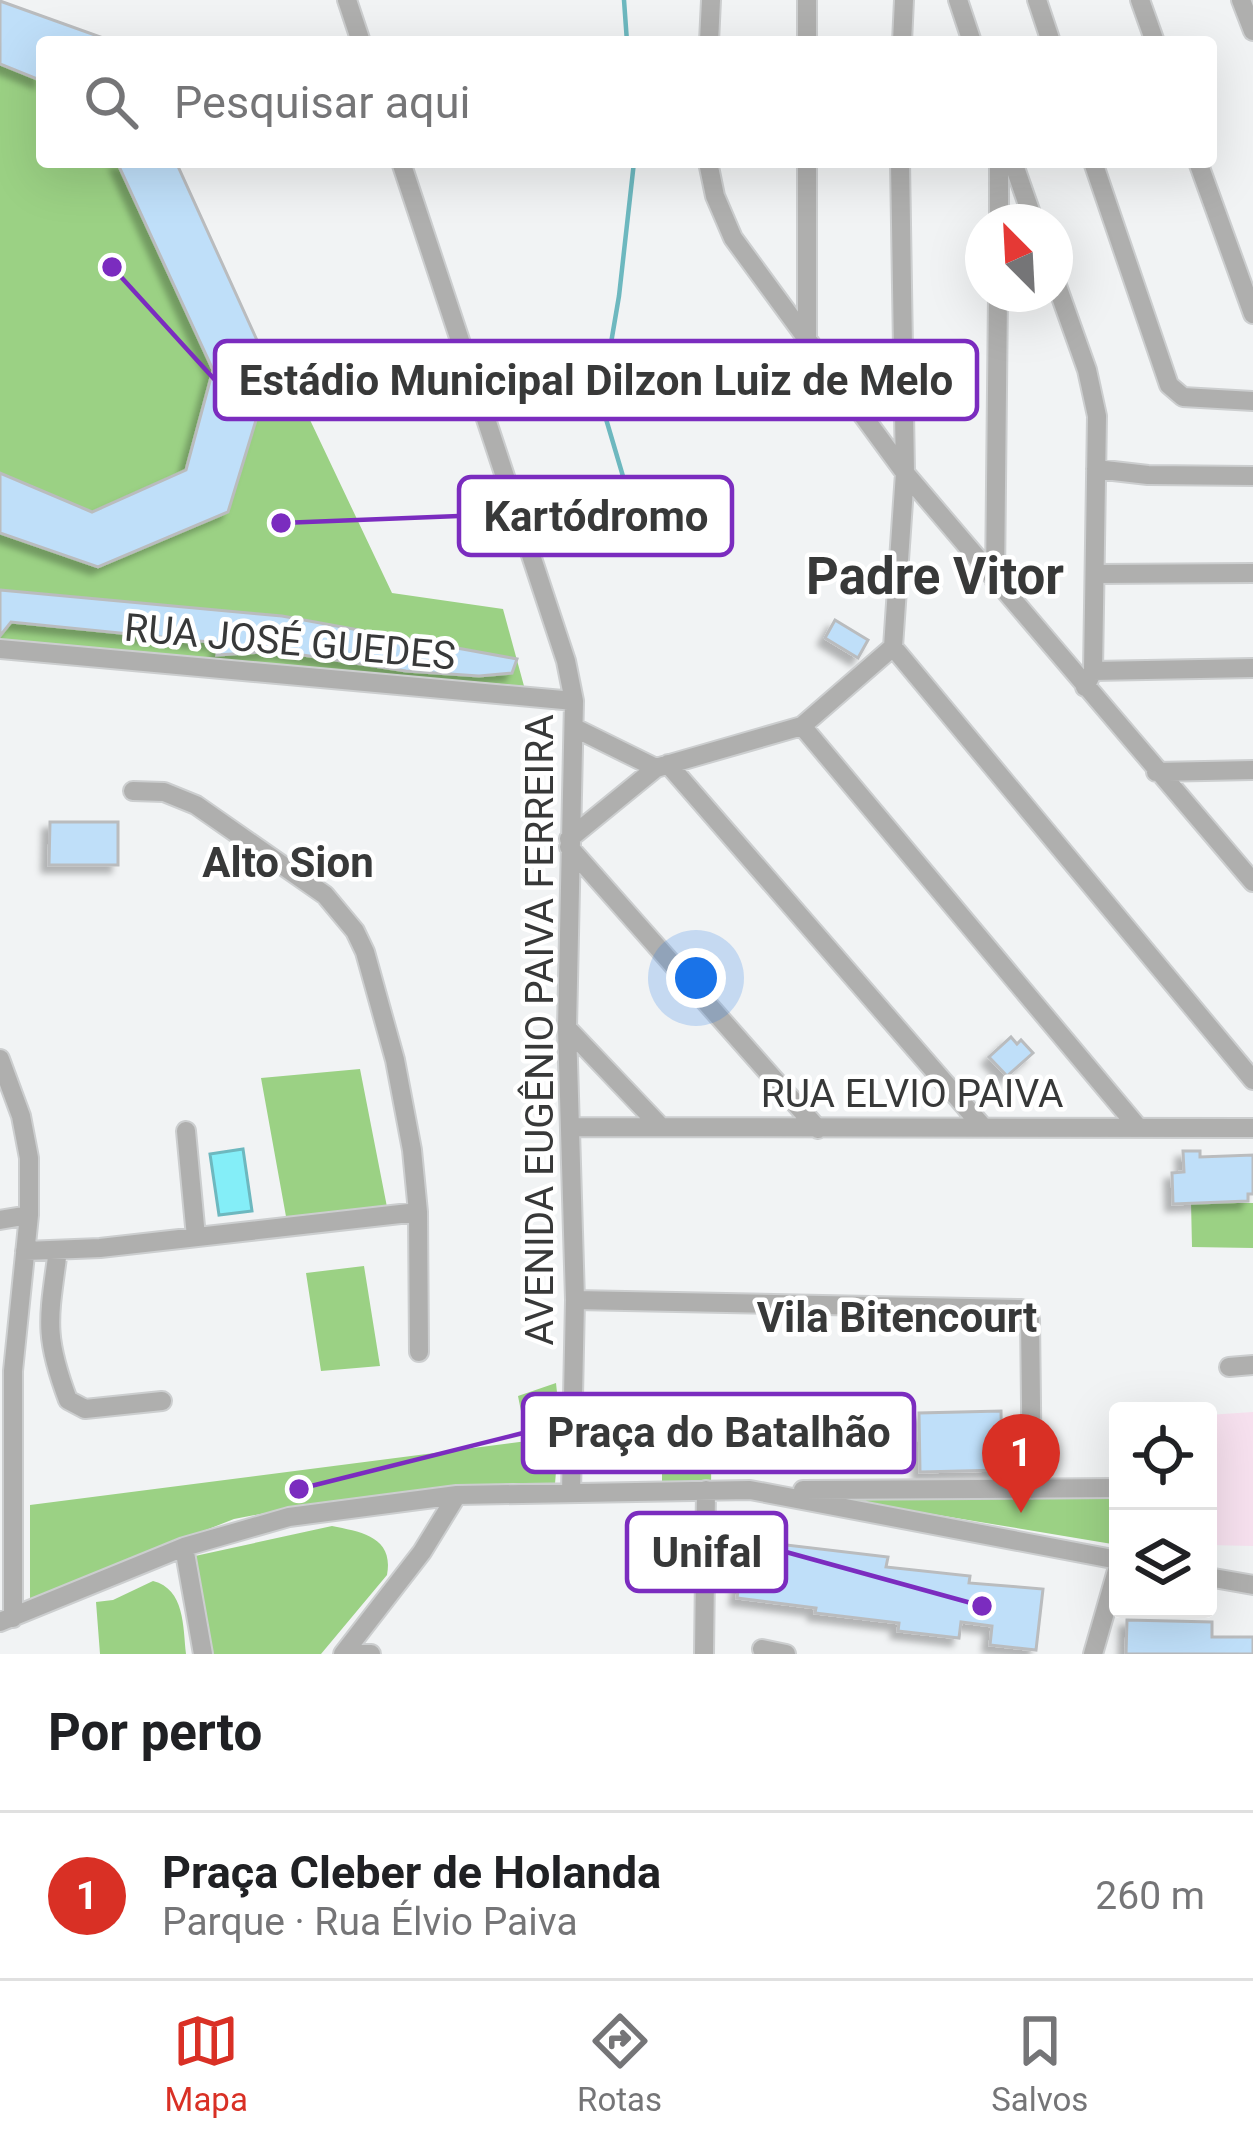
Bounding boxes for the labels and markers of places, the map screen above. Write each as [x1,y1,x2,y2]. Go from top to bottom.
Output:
callout: Estádio Municipal Dilzon Luiz de Melo [215,341,977,419]
callout: Kartódromo [459,477,732,555]
callout: Praça do Batalhão [523,1394,914,1472]
pin: 1 [982,1414,1060,1513]
callout: Unifal [627,1513,786,1591]

